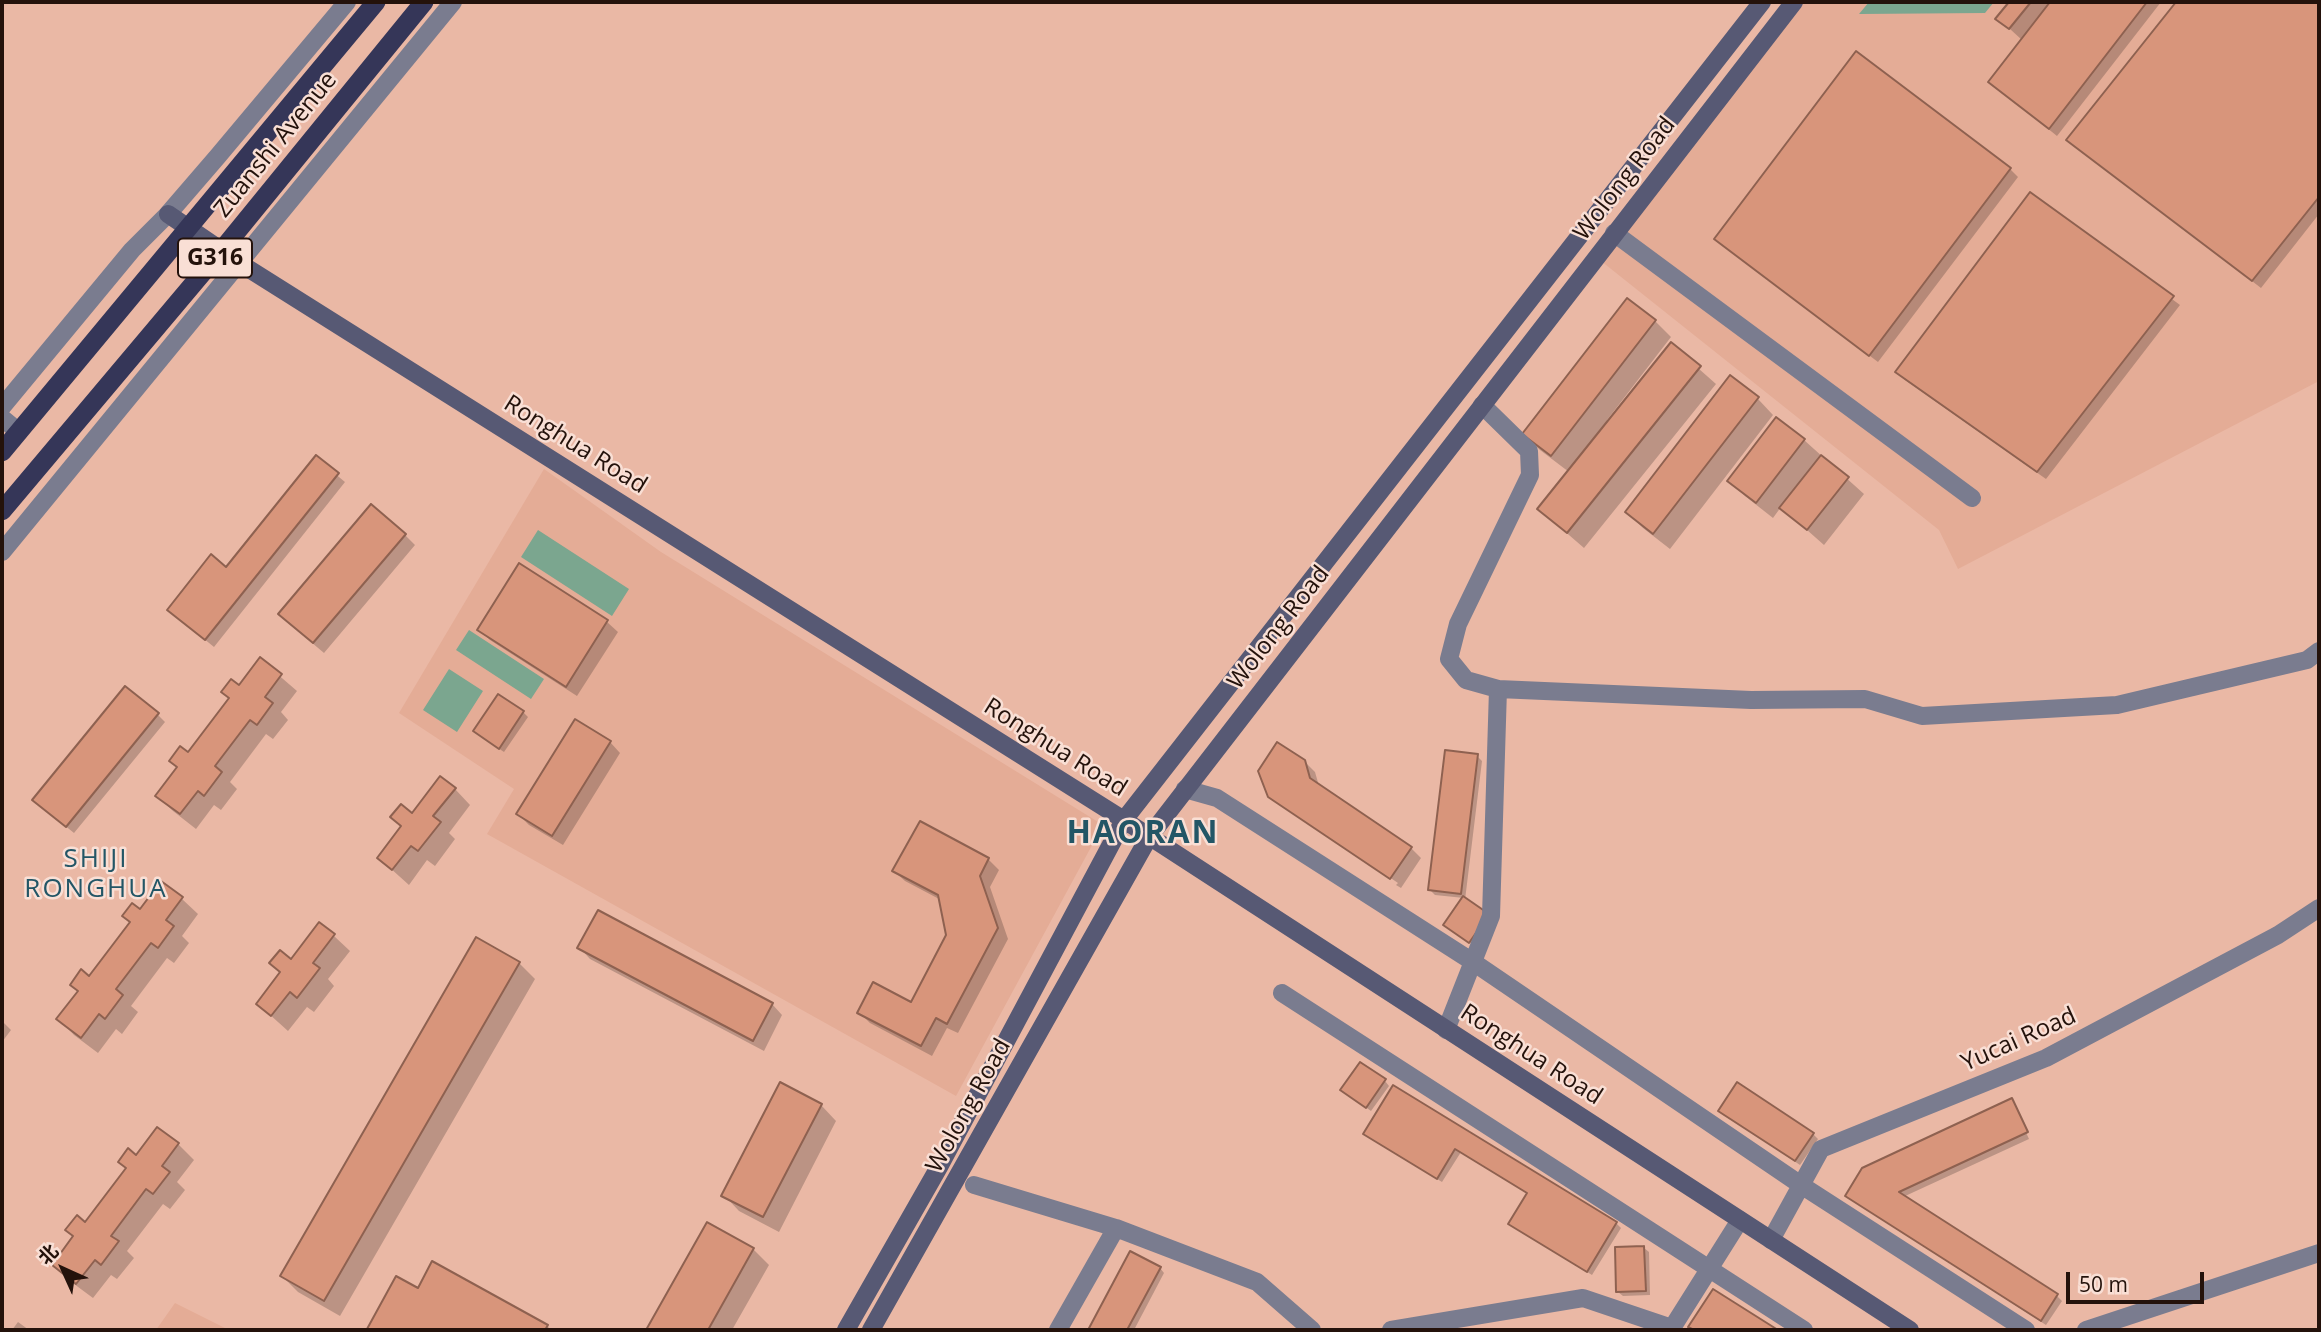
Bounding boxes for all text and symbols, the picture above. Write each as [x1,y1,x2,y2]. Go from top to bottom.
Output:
street label: Zuanshi Avenue [209,67,343,223]
street label: Wolong Road [1568,112,1682,246]
road number: G316 [178,238,252,278]
street label: Ronghua Road [498,390,652,500]
street label: Wolong Road [1222,561,1336,695]
street label: Ronghua Road [978,693,1132,803]
district label: HAORAN [1067,815,1219,853]
district label: SHIJI RONGHUA [25,844,167,906]
street label: Ronghua Road [1455,998,1607,1112]
street label: Yucai Road [1957,1002,2081,1078]
street label: Wolong Road [920,1034,1018,1178]
north arrow [28,1234,98,1304]
text: 北 [32,1238,64,1270]
scale bar [2069,1258,2207,1302]
text: 50 m [2079,1270,2128,1298]

